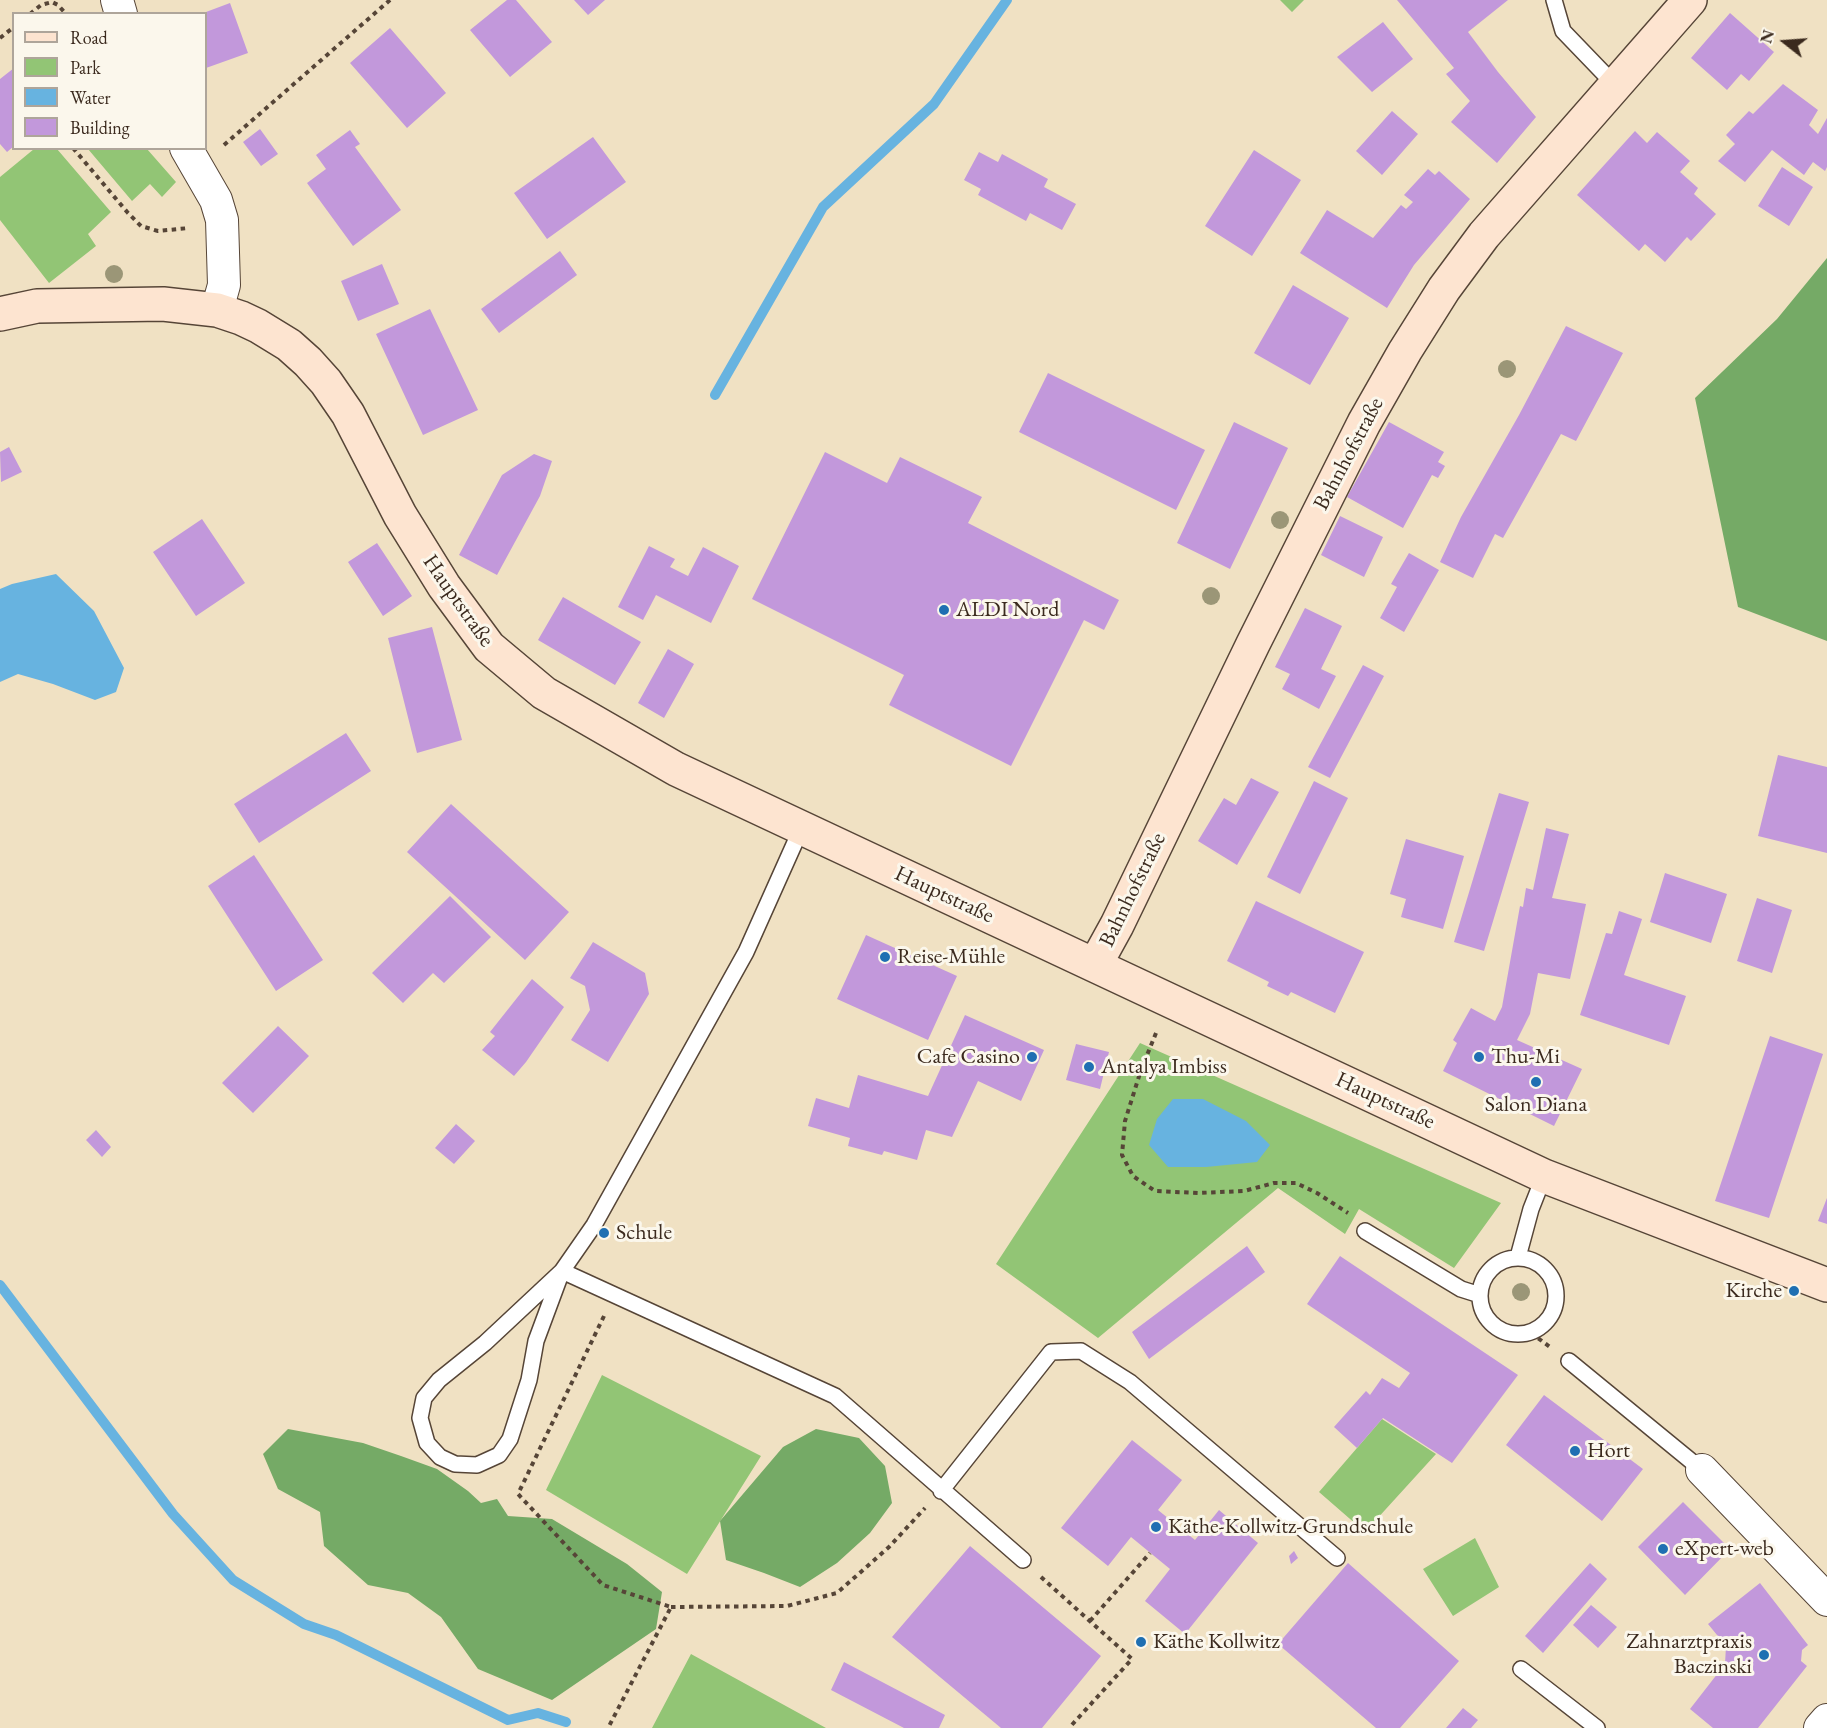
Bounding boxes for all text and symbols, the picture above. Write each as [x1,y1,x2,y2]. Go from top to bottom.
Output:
legend [12,12,207,150]
north arrow [1755,12,1815,72]
text: Road [70,26,108,49]
text: N [1755,27,1779,46]
text: Park [70,56,101,79]
text: Water [70,86,111,109]
text: Building [70,116,130,139]
street label: Bahnhofstraße [1308,393,1390,515]
street label: Hauptstraße [417,550,499,652]
place label: ALDI Nord [956,597,1059,623]
marker: ALDI Nord [937,603,951,617]
street label: Bahnhofstraße [1094,829,1172,951]
street label: Hauptstraße [890,861,998,929]
place label: Reise-Mühle [897,944,1005,970]
marker: Reise-Mühle [878,950,892,964]
place label: Cafe Casino [917,1044,1020,1070]
place label: Thu-Mi [1491,1044,1560,1070]
marker: Cafe Casino [1025,1050,1039,1064]
marker: Thu-Mi [1472,1050,1486,1064]
place label: Antalya Imbiss [1101,1054,1227,1080]
marker: Antalya Imbiss [1082,1060,1096,1074]
street label: Hauptstraße [1331,1067,1439,1135]
marker: Salon Diana [1529,1075,1543,1089]
place label: Salon Diana [1485,1092,1587,1118]
place label: Schule [616,1220,672,1246]
marker: Schule [597,1226,611,1240]
place label: Kirche [1725,1278,1782,1304]
marker: Kirche [1787,1284,1801,1298]
place label: Hort [1587,1438,1630,1464]
marker: Hort [1568,1444,1582,1458]
place label: Käthe-Kollwitz-Grundschule [1168,1514,1413,1540]
marker: Käthe-Kollwitz-Grundschule [1149,1520,1163,1534]
place label: eXpert-web [1675,1536,1774,1562]
marker: eXpert-web [1656,1542,1670,1556]
place label: Käthe Kollwitz [1153,1629,1280,1655]
place label: Zahnarztpraxis Baczinski [1626,1629,1752,1681]
marker: Käthe Kollwitz [1134,1635,1148,1649]
marker: Zahnarztpraxis Baczinski [1757,1648,1771,1662]

